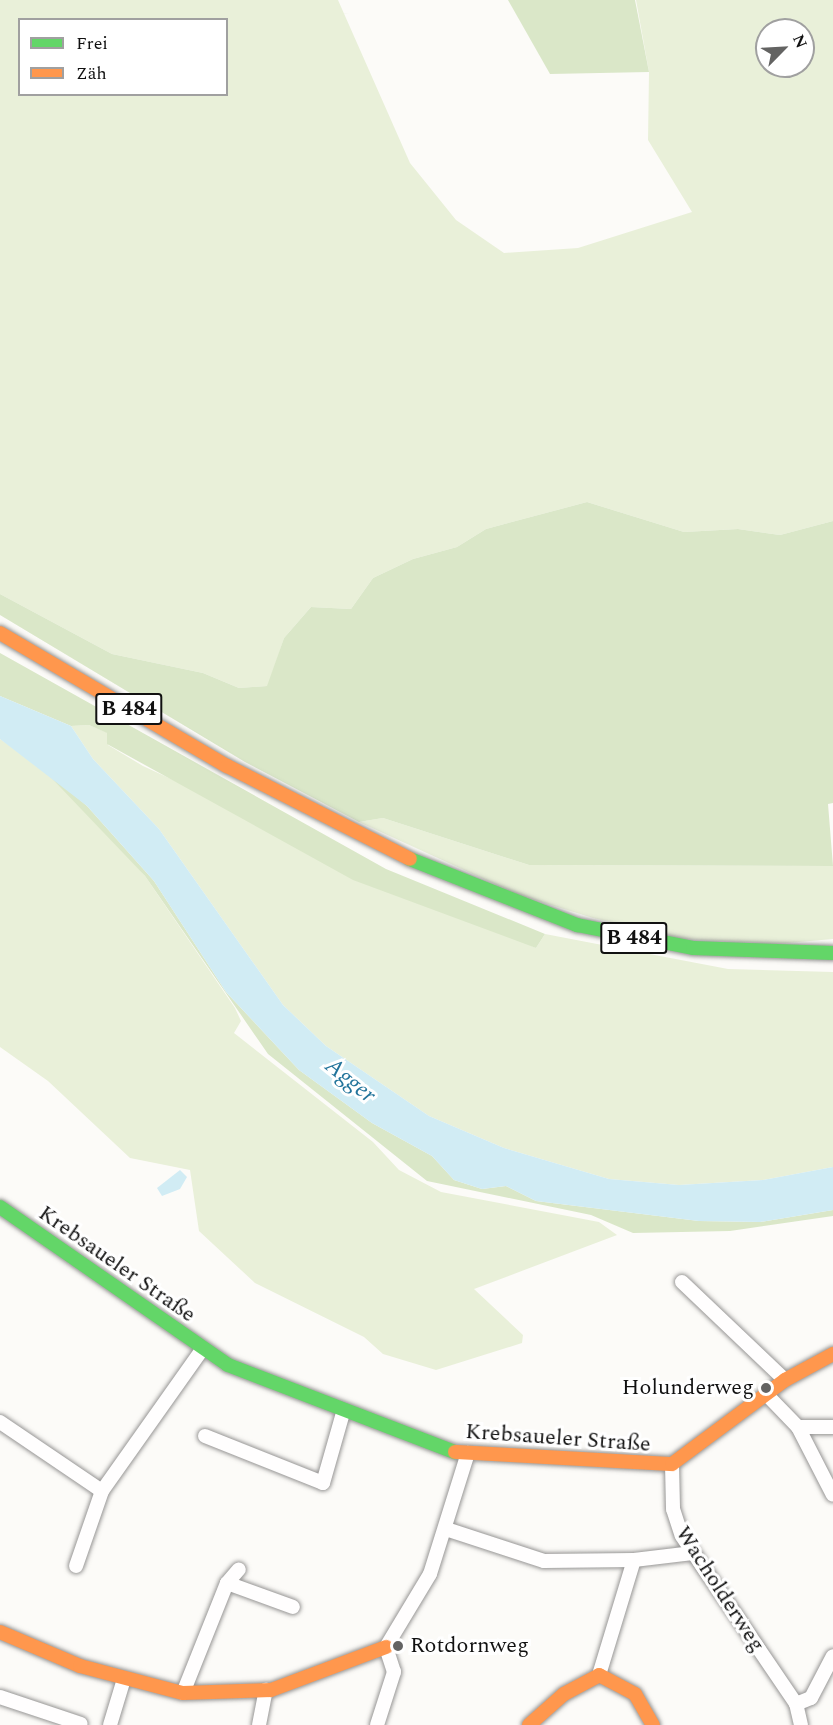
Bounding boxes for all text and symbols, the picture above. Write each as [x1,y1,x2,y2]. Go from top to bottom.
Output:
legend [18,18,228,96]
north arrow [755,18,815,78]
text: Frei [76,30,108,57]
text: N [786,31,813,52]
text: Zäh [76,60,107,87]
road number: B 484 [94,691,164,727]
road number: B 484 [600,920,668,956]
water label: Agger [319,1052,381,1110]
street label: Krebsaueler Straße [33,1200,201,1328]
place label: Holunderweg [622,1375,754,1401]
marker: Holunderweg [759,1381,773,1395]
street label: Krebsaueler Straße [464,1418,652,1458]
street label: Wacholderweg [670,1521,770,1657]
place label: Rotdornweg [410,1633,529,1659]
marker: Rotdornweg [391,1639,405,1653]

